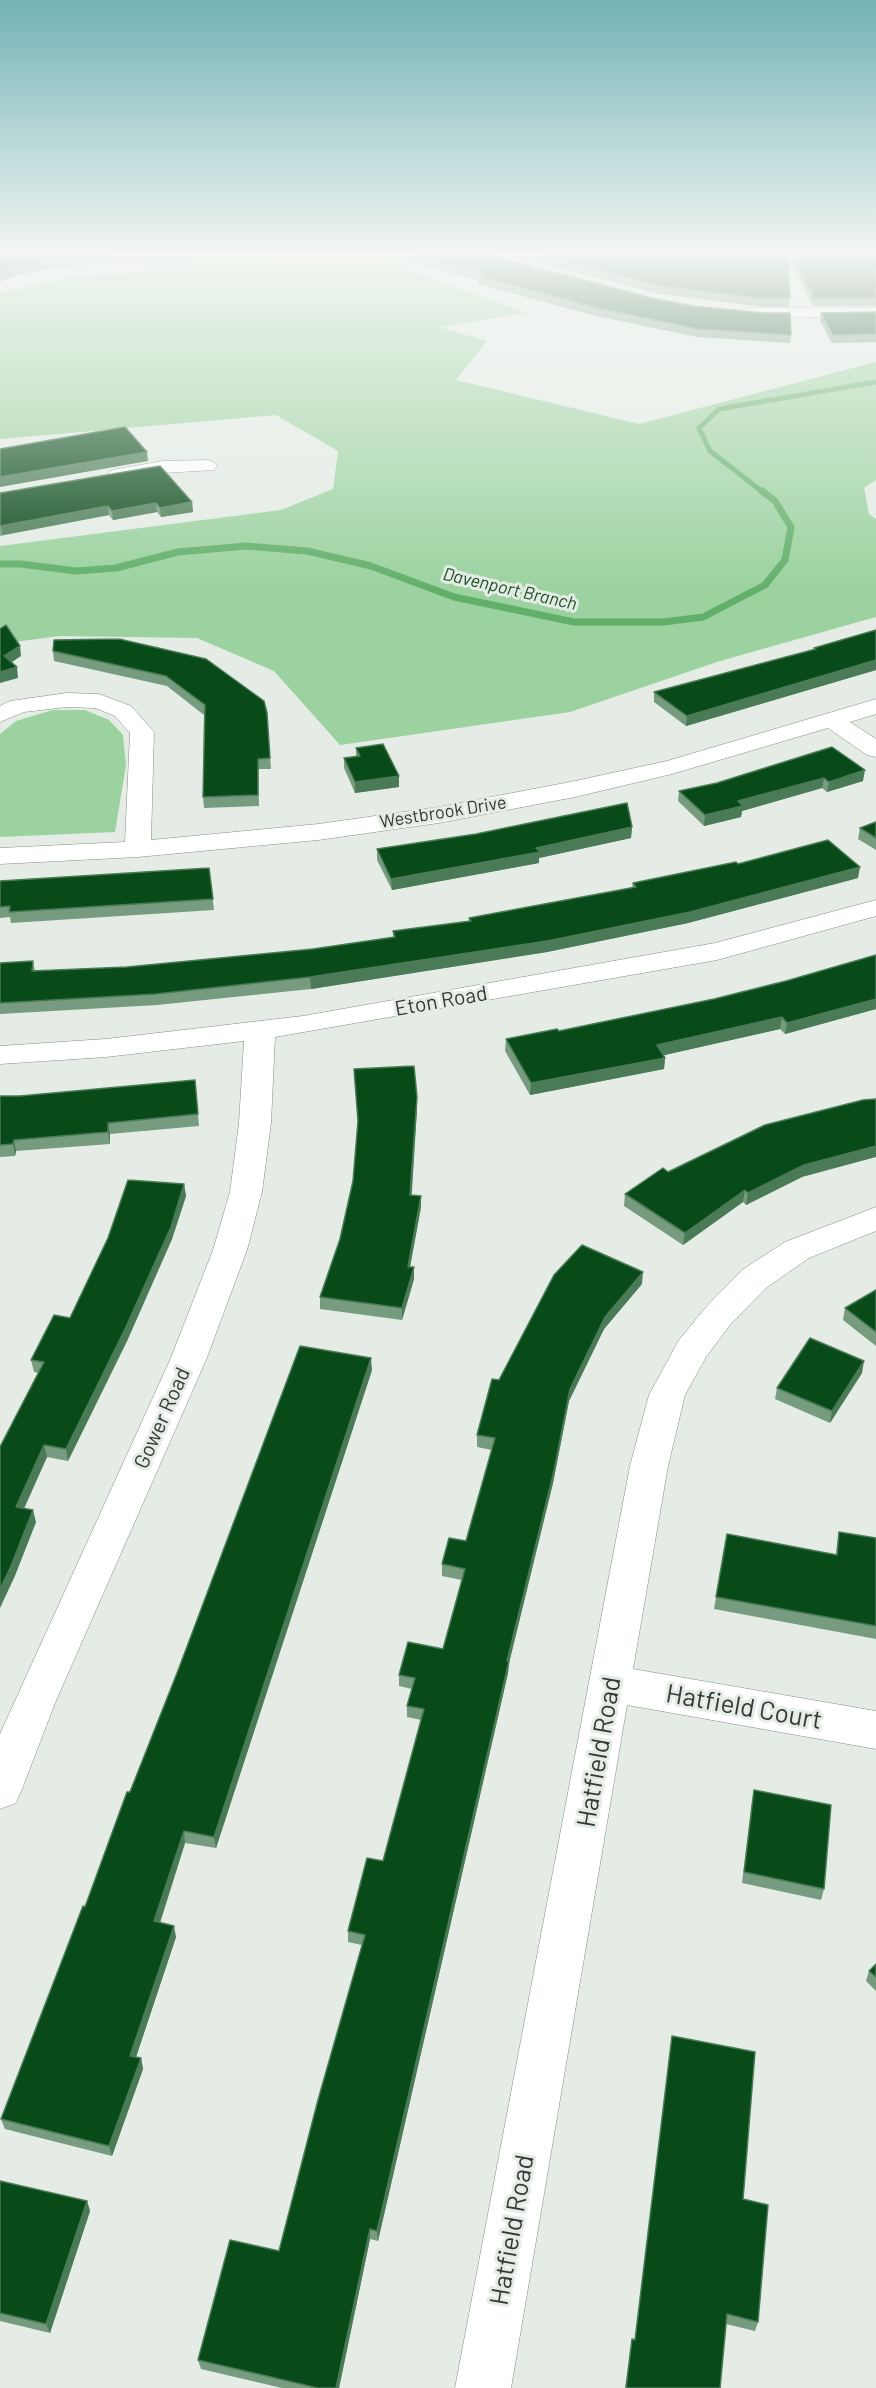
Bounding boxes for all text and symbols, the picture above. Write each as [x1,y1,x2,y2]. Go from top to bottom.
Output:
water label: Davenport Branch [441,563,579,615]
street label: Westbrook Drive [378,791,508,833]
street label: Eton Road [393,980,489,1022]
street label: Gower Road [128,1363,196,1473]
street label: Hatfield Road [570,1674,628,1830]
street label: Hatfield Court [664,1678,824,1736]
street label: Hatfield Road [483,2152,541,2308]

